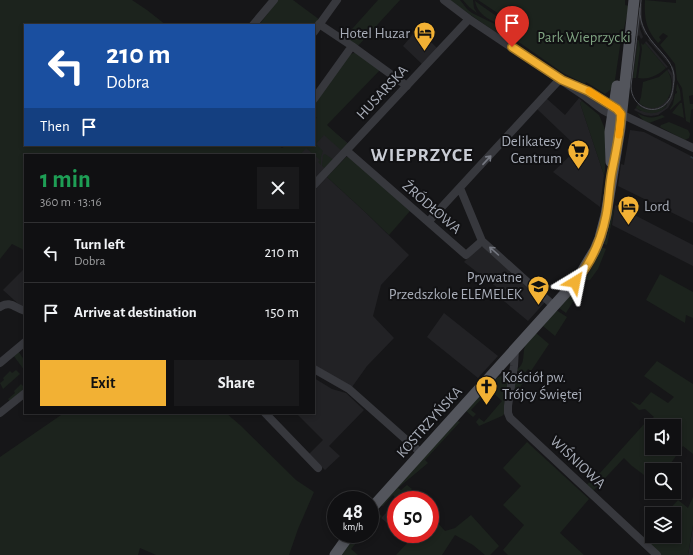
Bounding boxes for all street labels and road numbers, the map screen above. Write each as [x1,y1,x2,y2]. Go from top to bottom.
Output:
street label: HUSARSKA [354,62,411,122]
street label: ŹRÓDŁOWA [399,177,465,237]
street label: KOSTRZYŃSKA [392,382,465,461]
street label: WIŚNIOWA [547,432,610,492]

